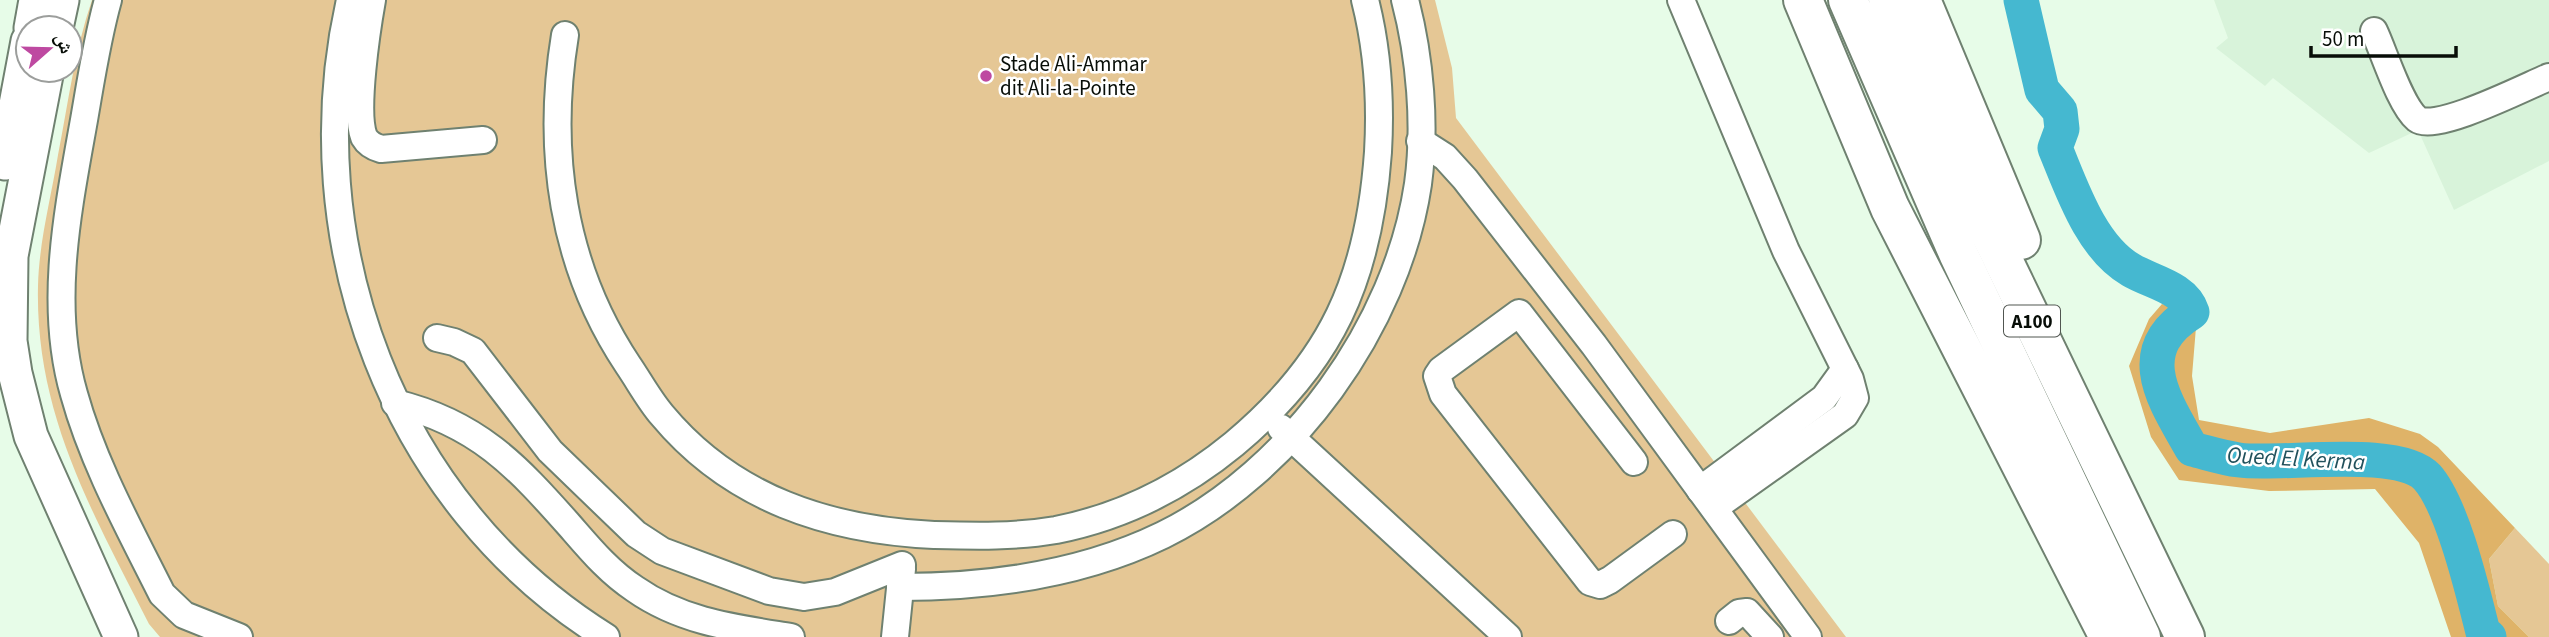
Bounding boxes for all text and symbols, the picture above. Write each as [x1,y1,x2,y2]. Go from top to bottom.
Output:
north arrow [14,14,84,84]
scale bar [2311,14,2456,58]
text: 50 m [2322,24,2364,54]
text: ش [47,30,80,58]
place label: Stade Ali-Ammar dit Ali-la-Pointe [1000,49,1147,103]
marker: Stade Ali-Ammar dit Ali-la-Pointe [978,68,994,84]
road number: A100 [2004,306,2060,336]
water label: Oued El Kerma [2226,438,2366,479]

